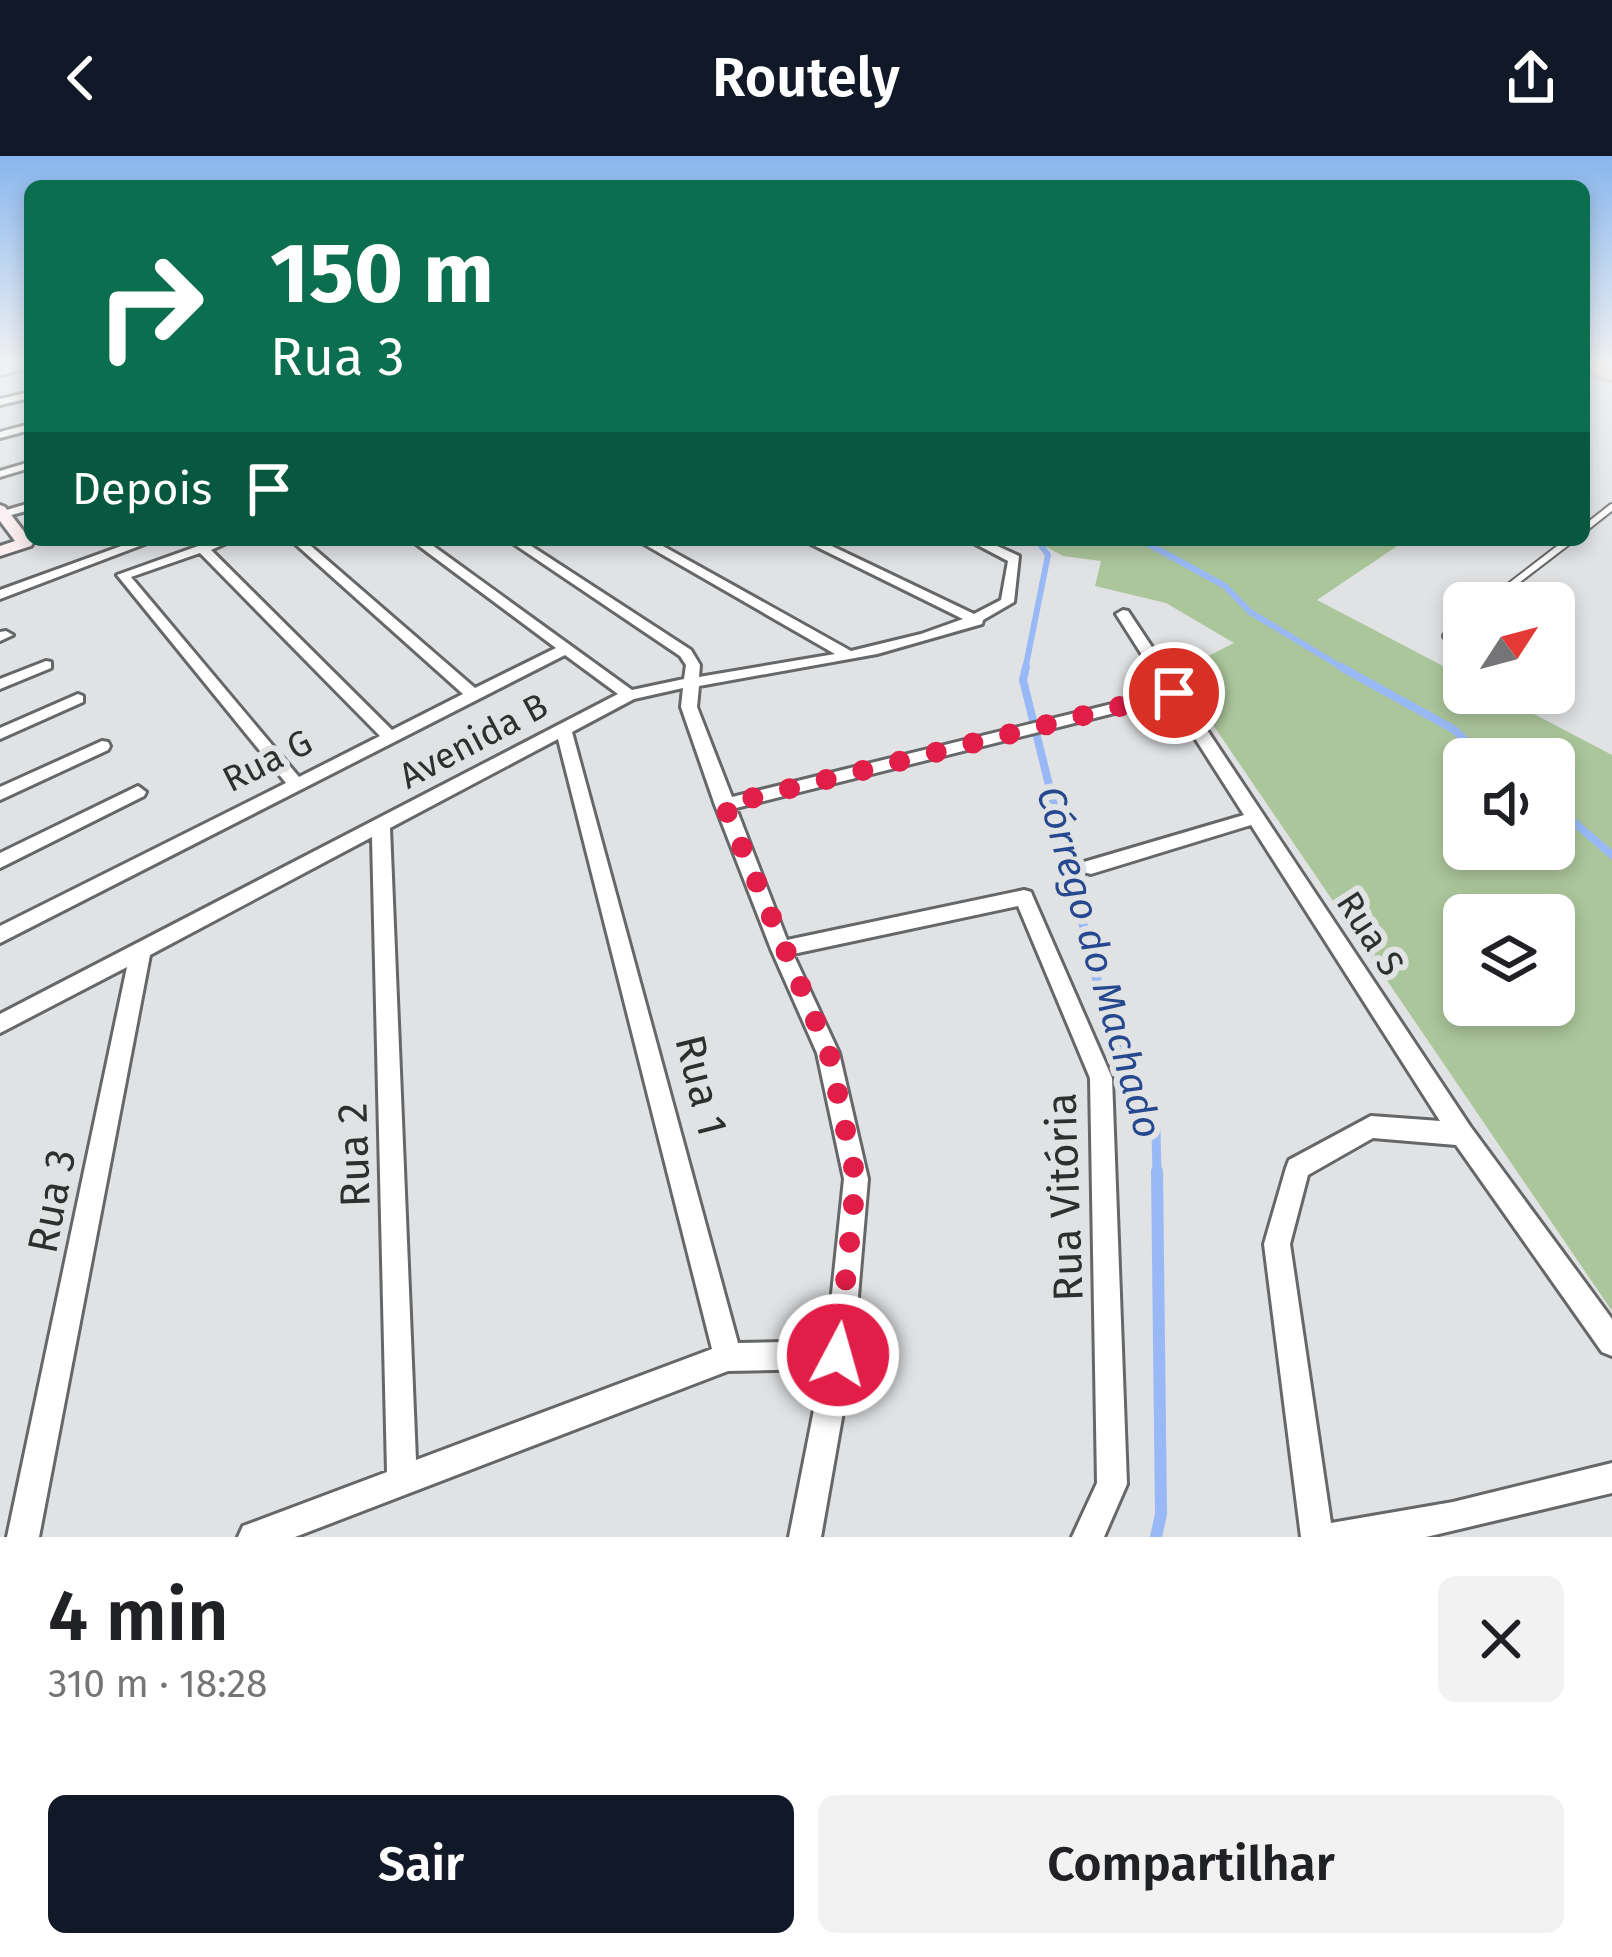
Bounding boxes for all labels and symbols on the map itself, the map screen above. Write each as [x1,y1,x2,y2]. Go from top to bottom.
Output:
north arrow [1443,582,1575,714]
pin [1123,642,1225,744]
street label: Avenida B [392,684,555,798]
street label: Rua G [215,720,320,802]
water label: Córrego do Machado [1027,781,1171,1143]
street label: Rua S [1327,883,1414,984]
street label: Rua 1 [664,1030,738,1141]
street label: Rua Vitória [1036,1092,1094,1302]
street label: Rua 2 [327,1102,381,1208]
street label: Rua 3 [17,1145,87,1257]
position arrow [775,1292,901,1418]

